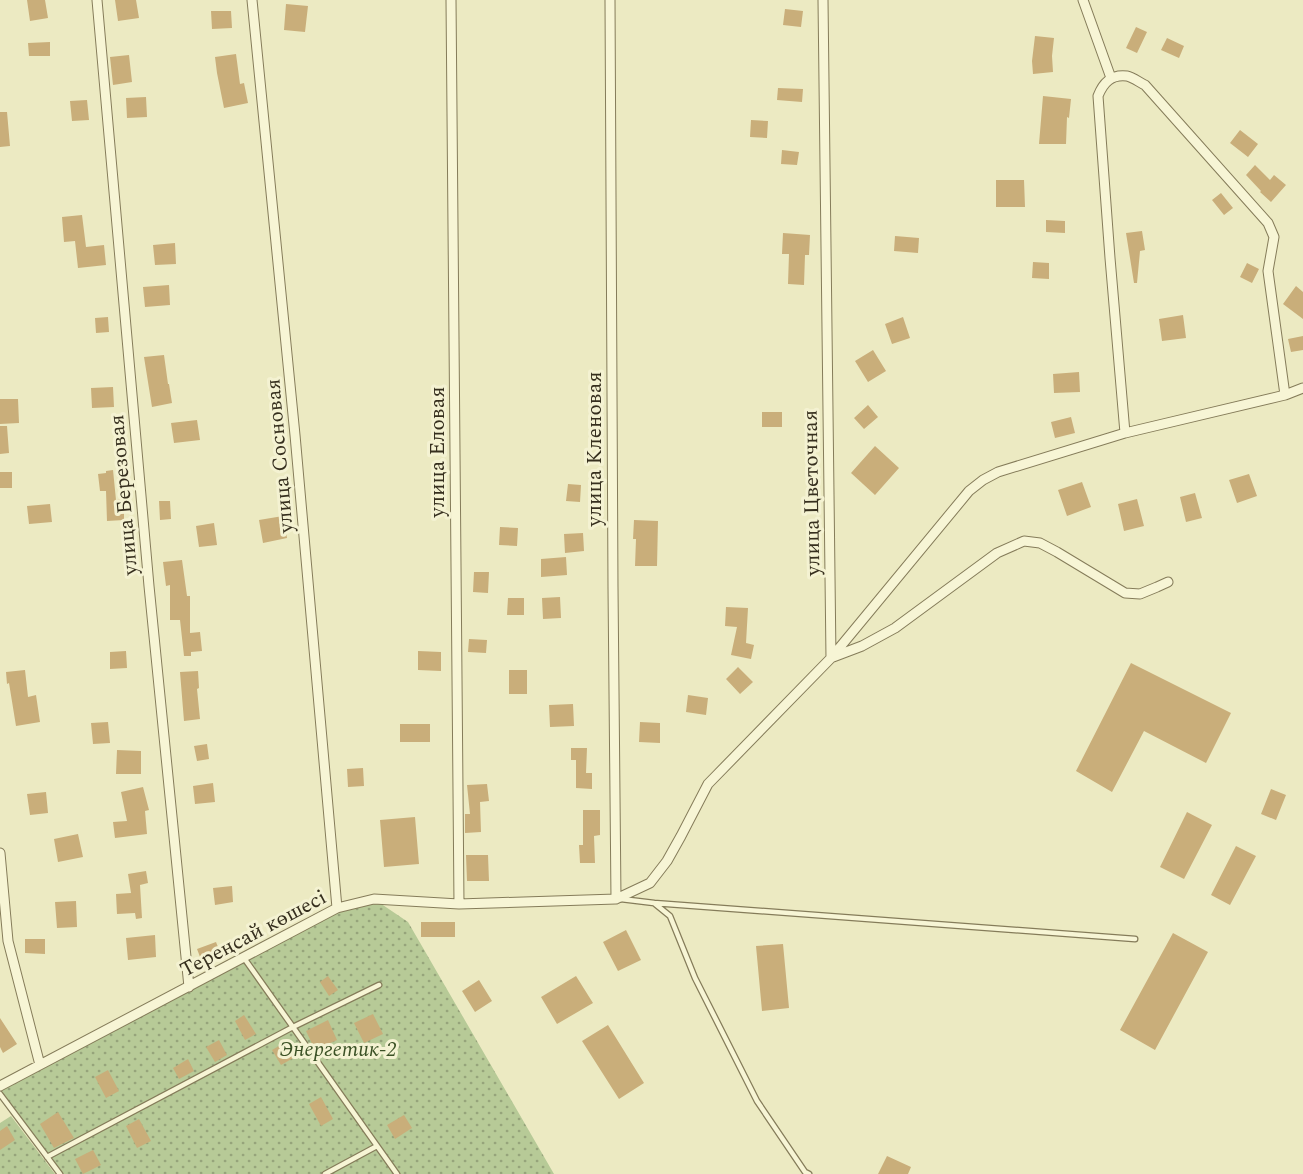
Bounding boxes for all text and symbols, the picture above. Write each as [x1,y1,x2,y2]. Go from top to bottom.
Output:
street label: улица Кленовая [579,372,611,527]
street label: улица Сосновая [257,377,303,536]
street label: улица Еловая [422,387,454,518]
street label: улица Цветочная [795,410,829,577]
street label: улица Березовая [101,413,147,578]
street label: Тереңсай көшесі [174,882,333,986]
park label: Энергетик-2 [279,1034,397,1066]

